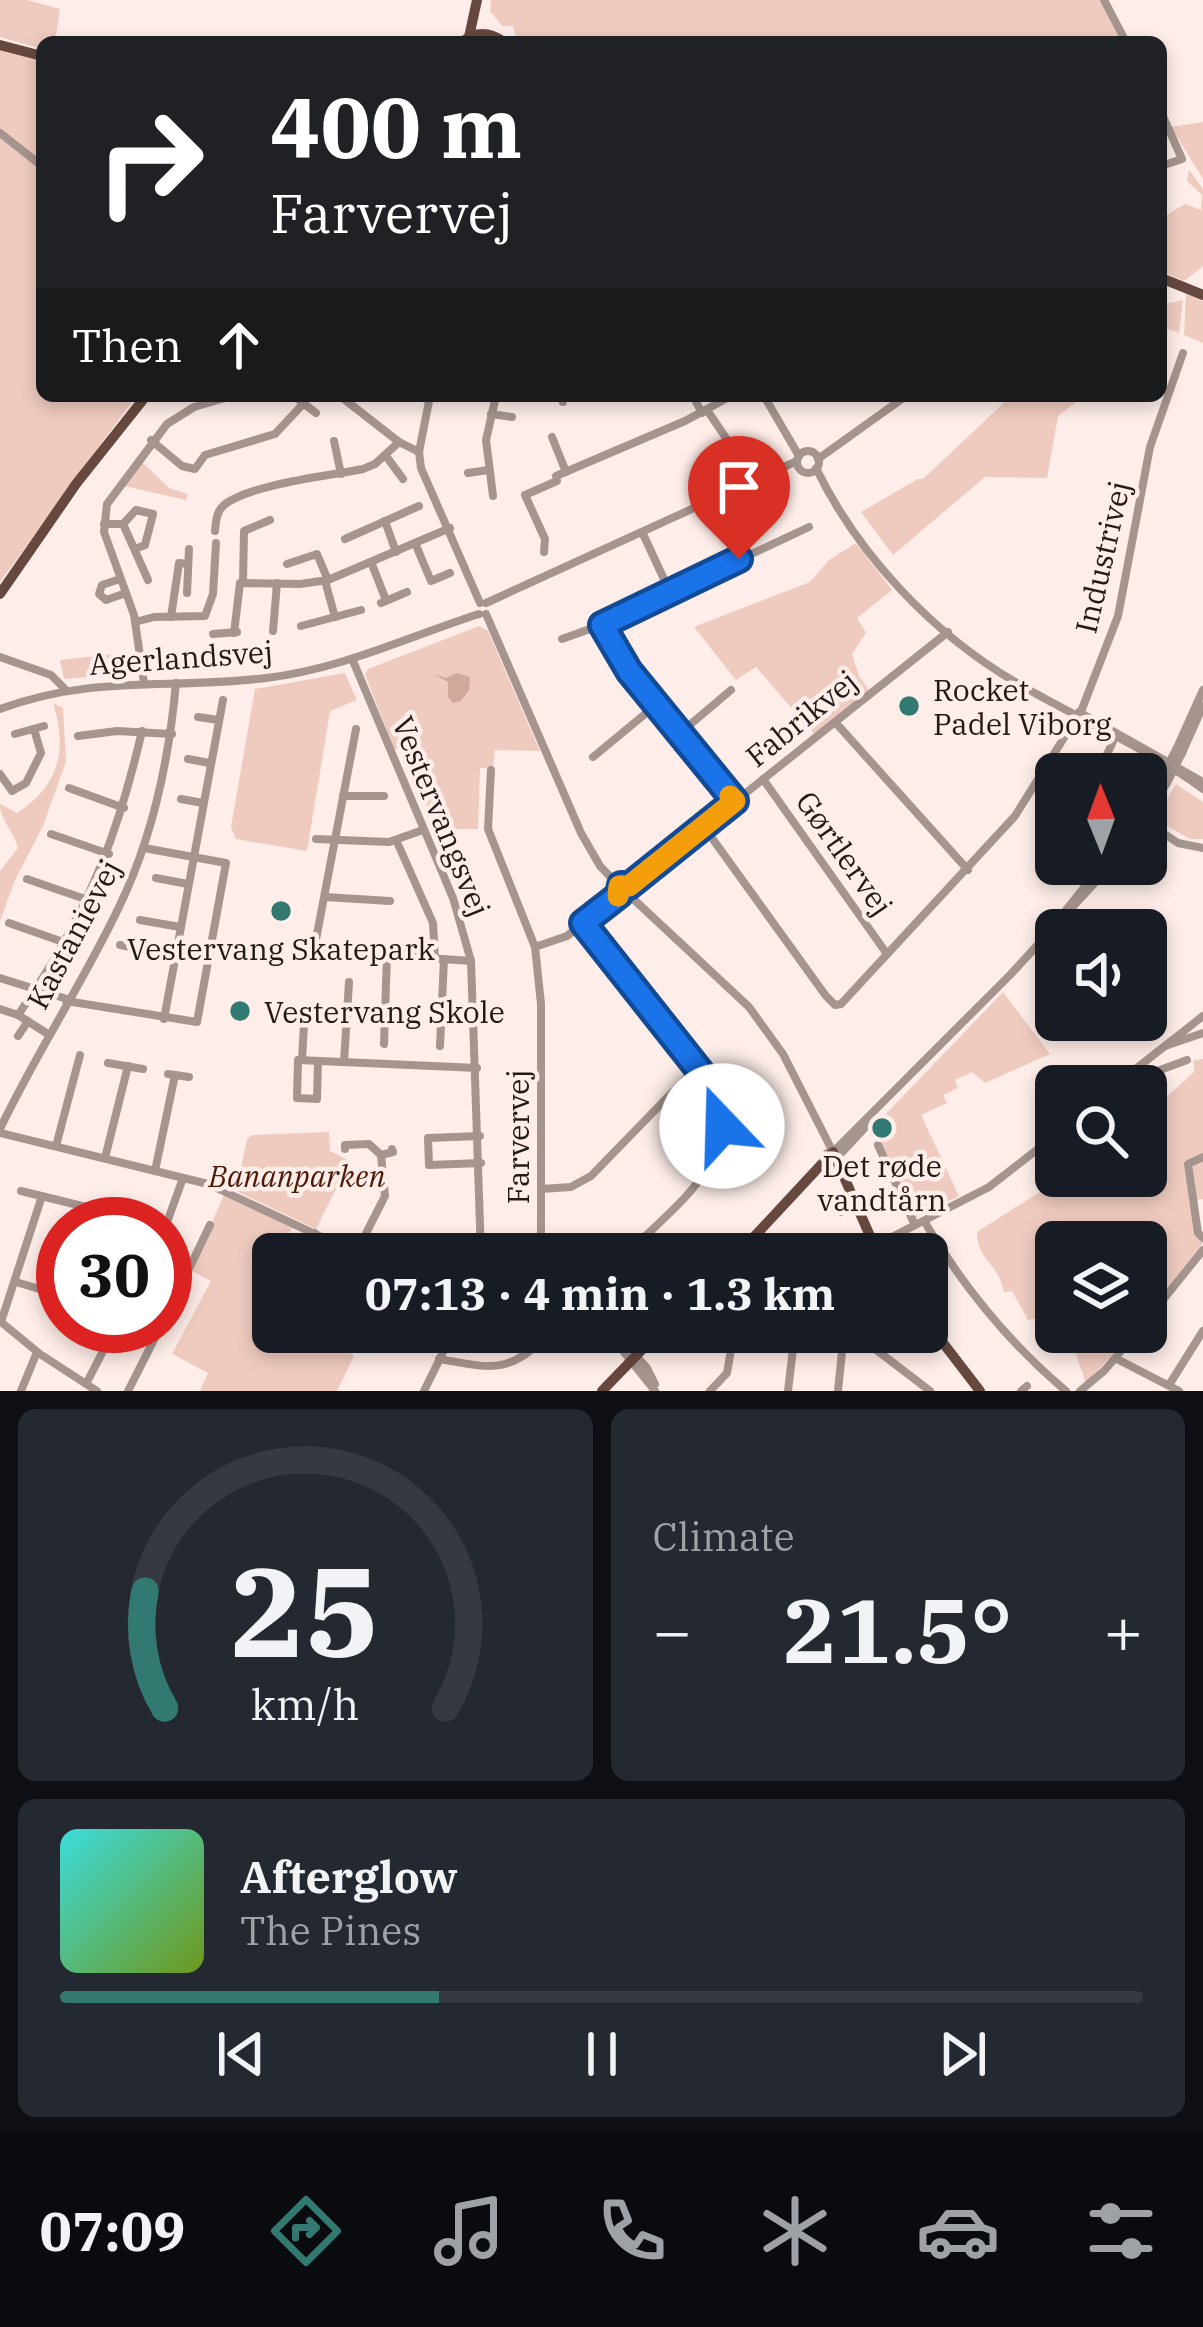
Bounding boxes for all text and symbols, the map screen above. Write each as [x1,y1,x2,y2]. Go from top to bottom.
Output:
text: 400 m [270,72,522,181]
icon: right [72,84,228,240]
text: Farvervej [270,178,513,248]
icon: ahead [206,312,272,378]
text: Then [72,316,182,374]
pin [688,436,790,559]
icon: arrive [706,454,772,520]
street label: Industrivej [1066,477,1138,637]
street label: Agerlandsvej [88,631,274,683]
street label: Fabrikvej [737,661,865,775]
place label: Rocket Padel Viborg [933,670,1112,743]
marker: Rocket Padel Viborg [896,693,922,719]
street label: Vestervangsvej [384,710,500,922]
north arrow [1035,753,1167,885]
map controls [1035,753,1167,1353]
street label: Gørtlervej [788,783,902,923]
street label: Kastanievej [17,852,129,1016]
marker: Vestervang Skatepark [268,898,294,924]
button: sound [1035,909,1167,1041]
place label: Vestervang Skatepark [127,929,435,968]
place label: Vestervang Skole [264,992,505,1031]
marker: Vestervang Skole [227,998,253,1024]
position arrow [659,1063,785,1189]
button: search [1035,1065,1167,1197]
street label: Farvervej [498,1069,537,1205]
marker: Det røde vandtårn [869,1115,895,1141]
place label: Det røde vandtårn [818,1146,946,1219]
park label: Bananparken [208,1156,385,1195]
speed limit sign: 30 [36,1197,192,1353]
button: layers [1035,1221,1167,1353]
text: 07:13 · 4 min · 1.3 km [365,1264,835,1322]
text: Climate [653,1511,795,1562]
text: 25 [230,1529,380,1691]
text: 21.5° [783,1571,1013,1688]
text: − [653,1587,692,1673]
text: + [1103,1587,1143,1673]
text: km/h [251,1676,359,1732]
text: Afterglow [240,1847,458,1905]
text: The Pines [240,1905,421,1956]
icon: previous [208,2021,274,2087]
icon: pause [569,2021,635,2087]
icon: next [930,2021,996,2087]
icon: directions [264,2189,348,2273]
icon: music [427,2189,511,2273]
icon: phone [590,2189,674,2273]
icon: climate [753,2189,837,2273]
icon: car [916,2189,1000,2273]
icon: filters [1079,2189,1163,2273]
text: 07:09 [40,2196,185,2266]

